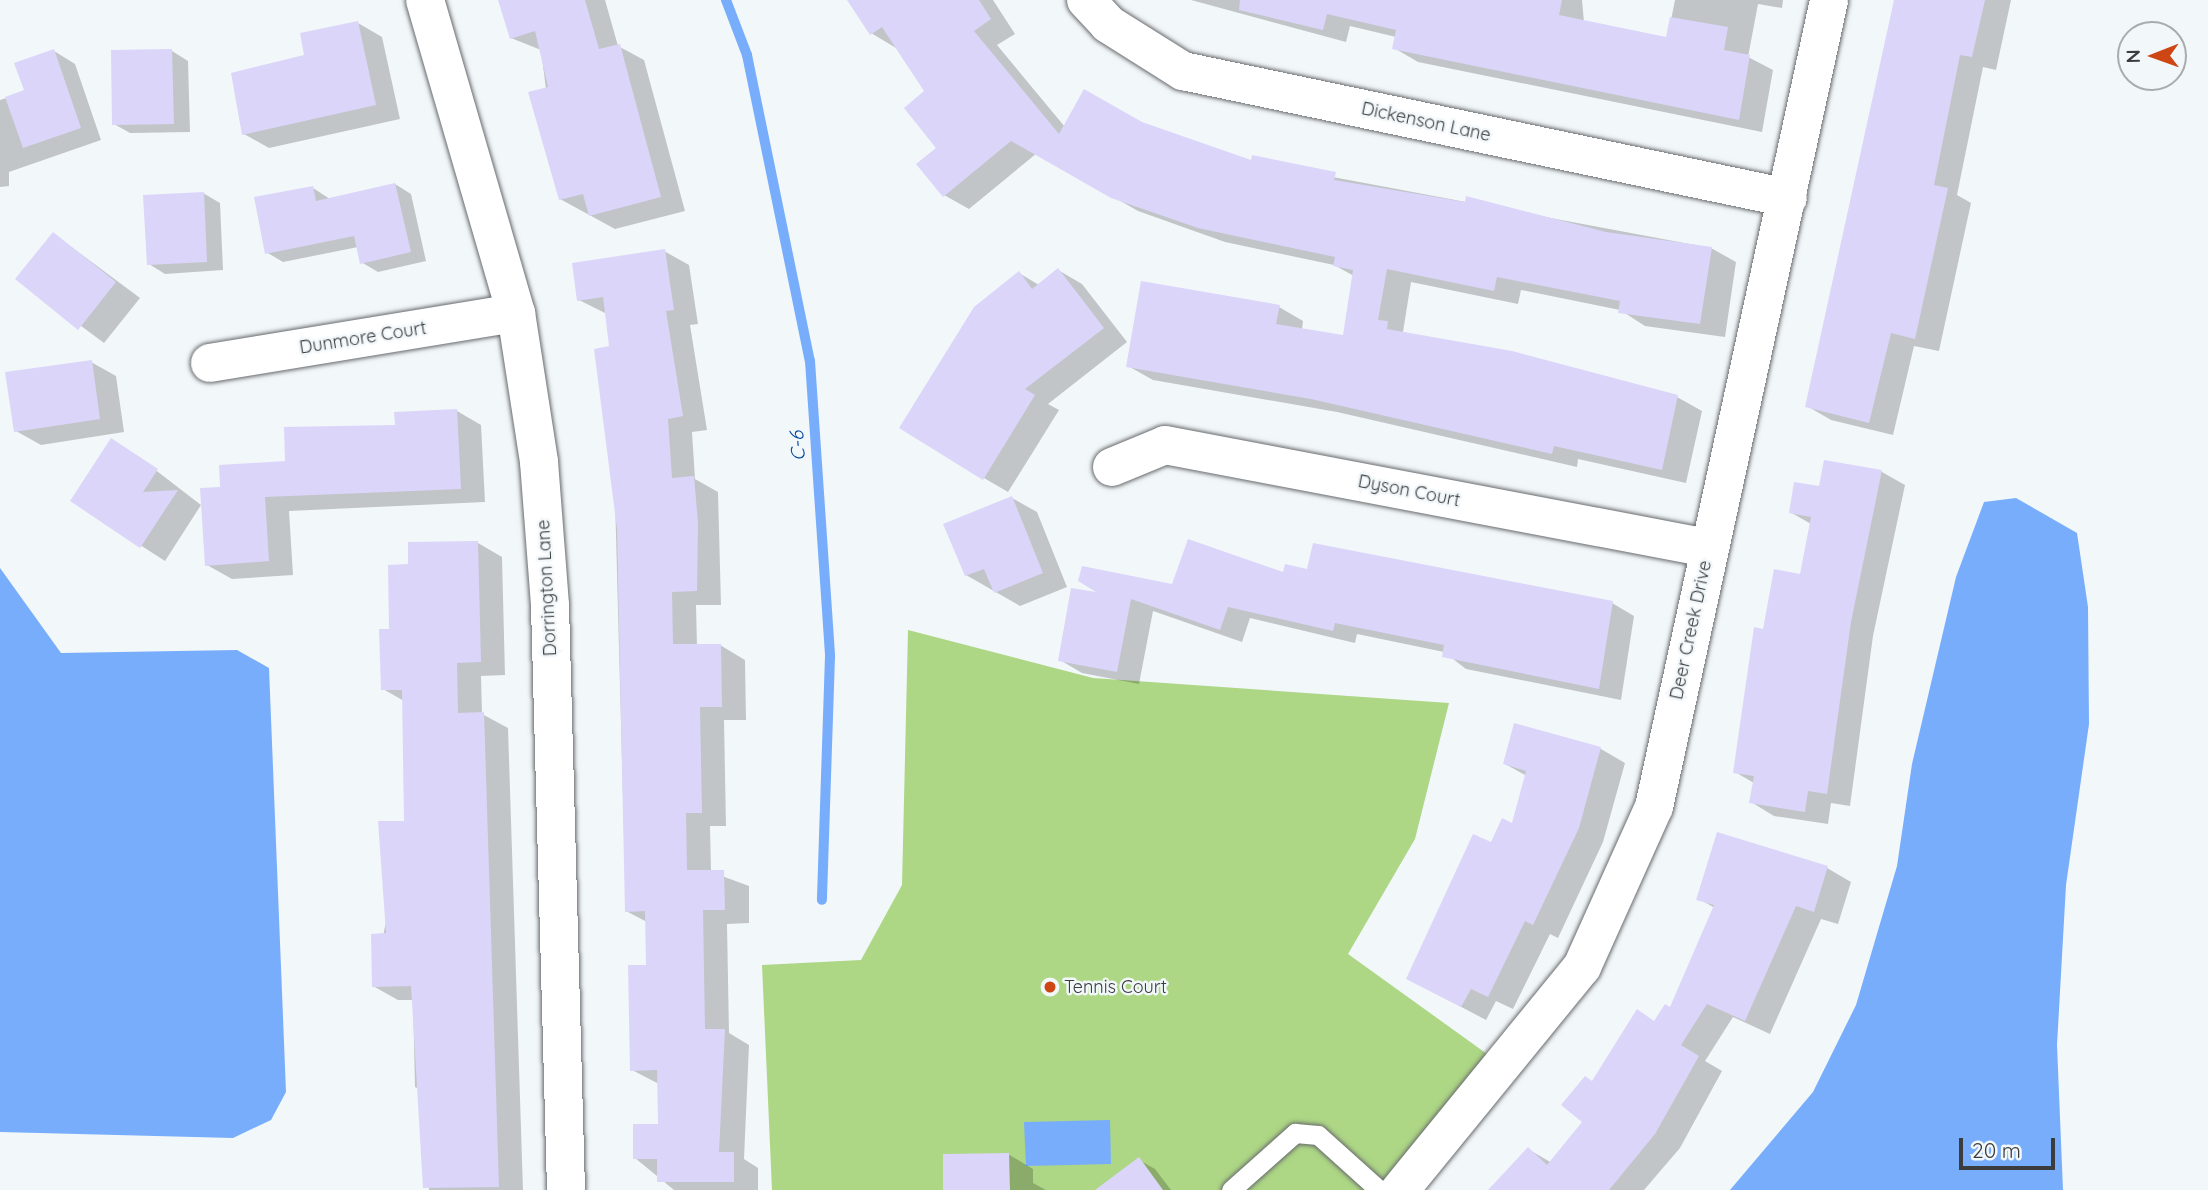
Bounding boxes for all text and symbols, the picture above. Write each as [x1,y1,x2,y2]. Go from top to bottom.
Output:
north arrow [2117,21,2187,91]
text: N [2121,49,2145,64]
street label: Dickenson Lane [1359,98,1493,146]
street label: Dunmore Court [298,317,428,359]
water label: C-6 [786,430,810,462]
street label: Dyson Court [1356,471,1462,511]
street label: Dorrington Lane [533,519,561,657]
street label: Deer Creek Drive [1666,558,1716,702]
place label: Tennis Court [1064,976,1167,998]
marker: Tennis Court [1042,979,1058,995]
scale bar [1963,1124,2059,1168]
text: 20 m [1972,1137,2021,1163]

